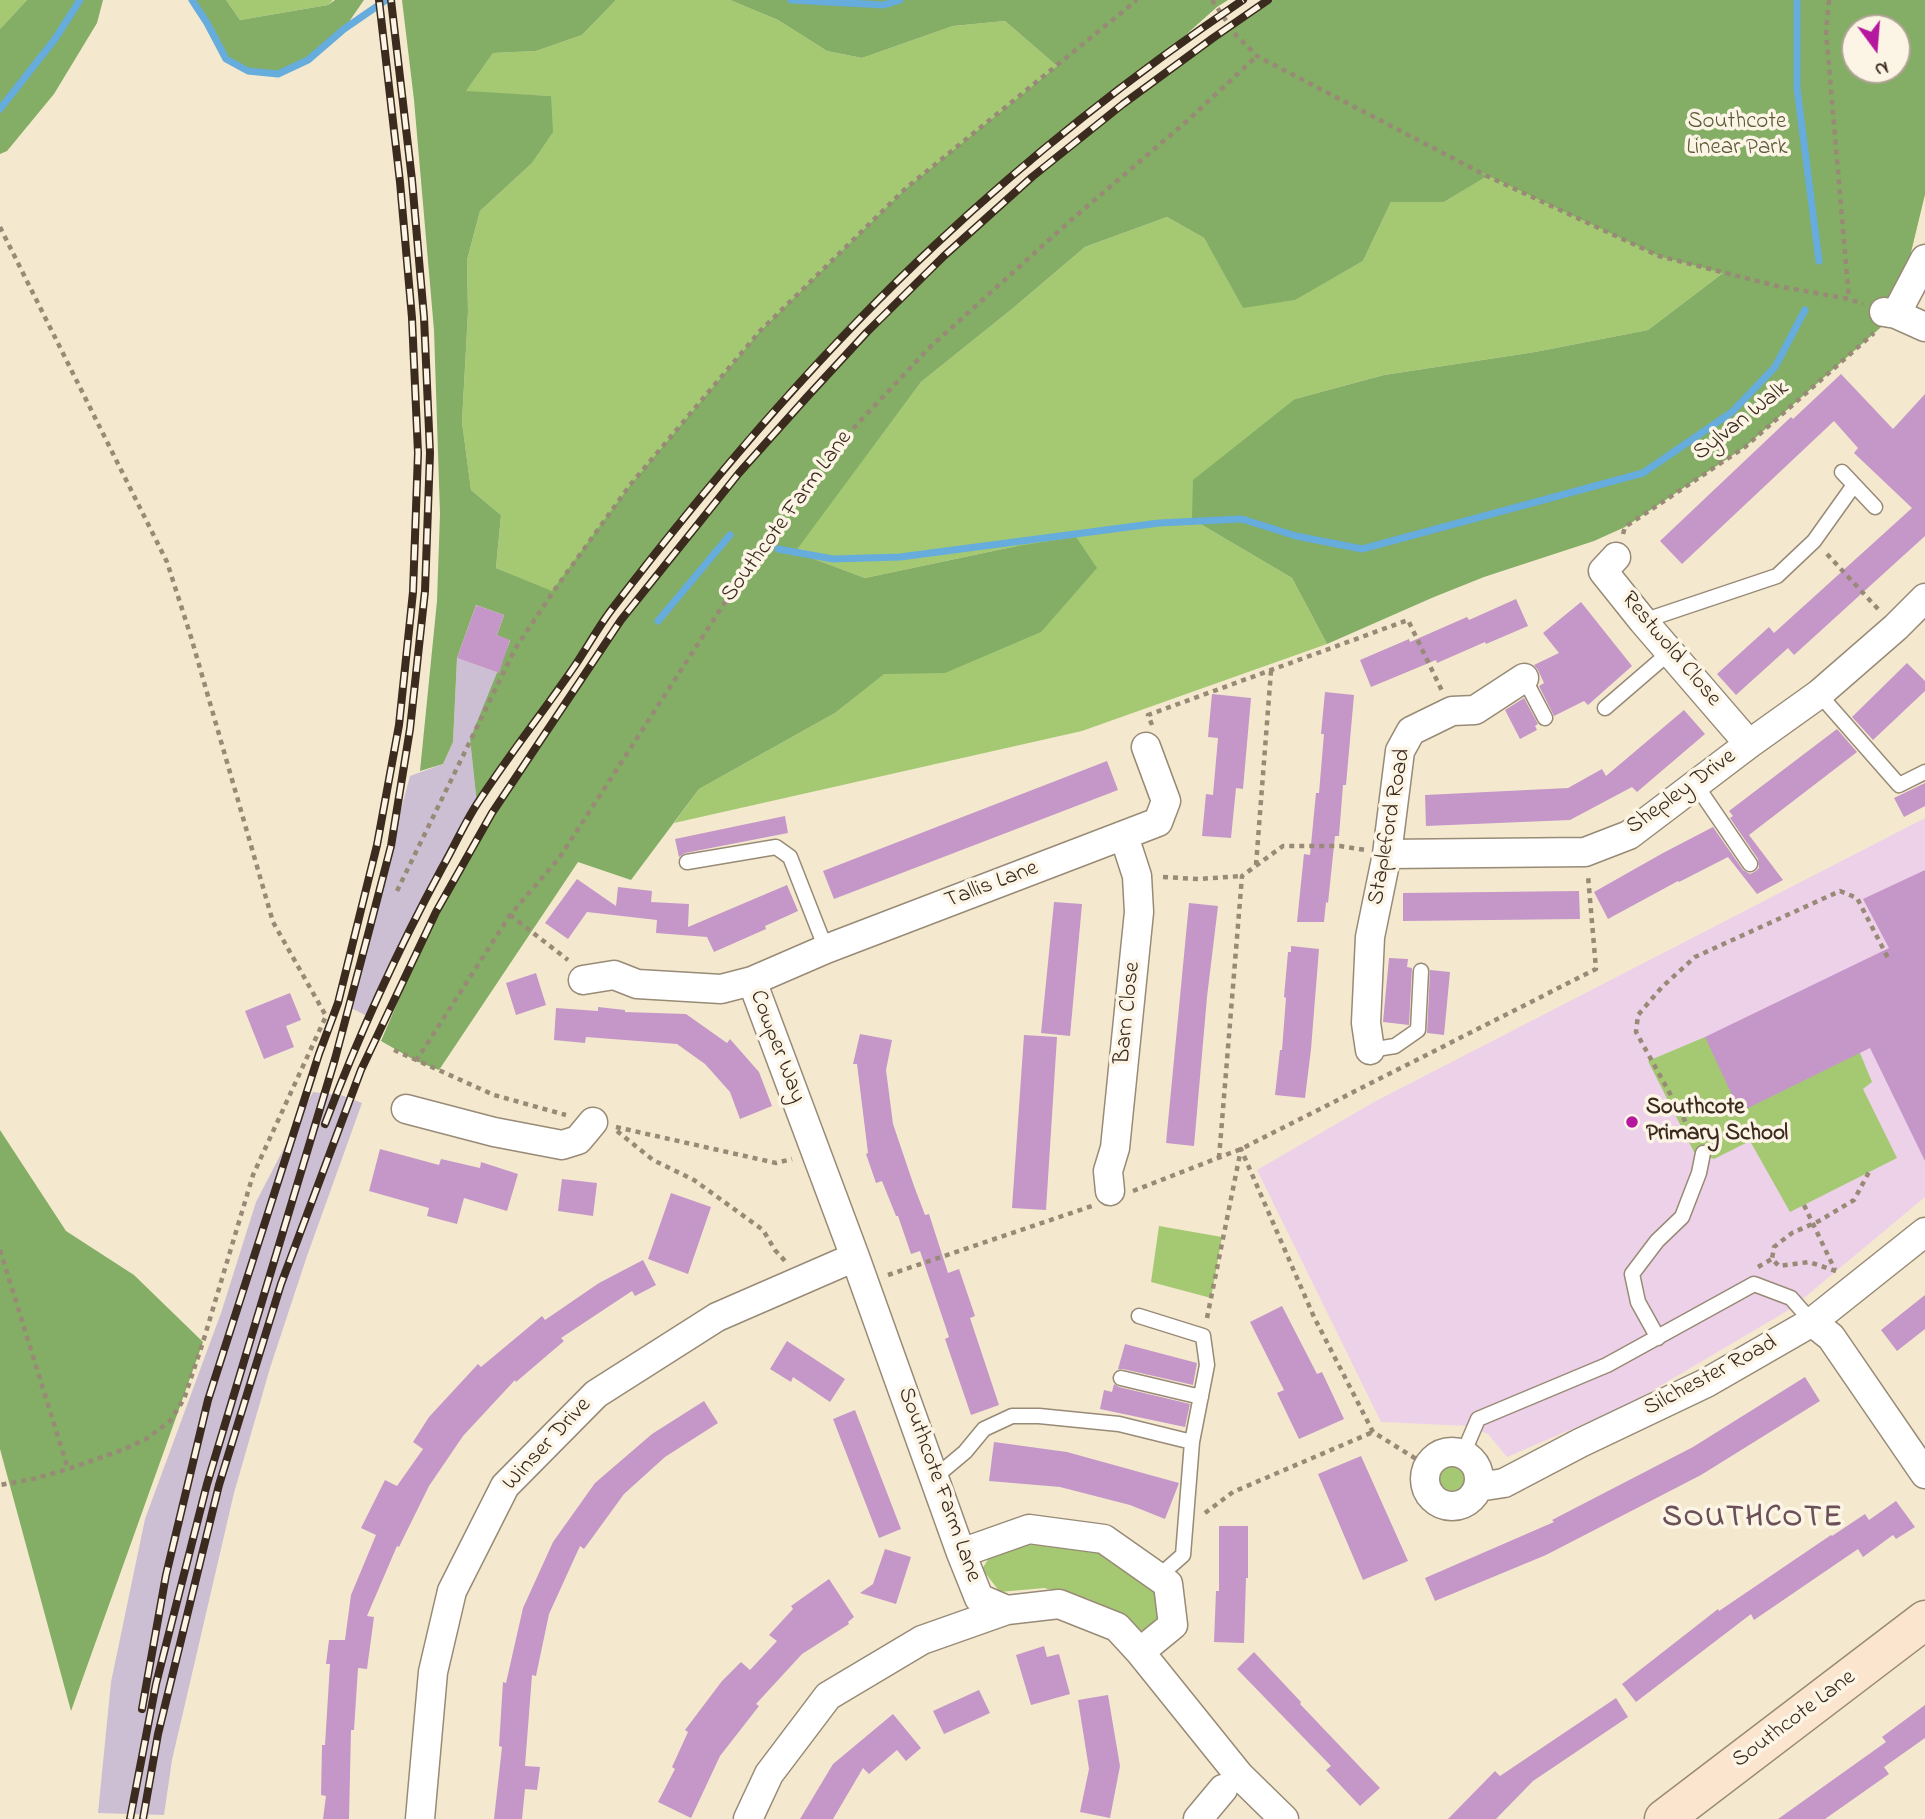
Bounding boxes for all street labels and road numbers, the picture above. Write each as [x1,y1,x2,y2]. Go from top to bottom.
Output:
street label: Sylvan Walk [1689,376,1795,468]
street label: Southcote Farm Lane [717,426,859,608]
street label: Restwold Close [1614,587,1726,713]
street label: Shepley Drive [1622,744,1742,842]
street label: Stapleford Road [1364,747,1418,907]
street label: Tallis Lane [942,856,1042,916]
street label: Barn Close [1110,961,1148,1065]
street label: Cowper Way [742,987,810,1107]
street label: Silchester Road [1640,1330,1782,1424]
street label: Southcote Farm Lane [890,1384,986,1586]
street label: Winser Drive [498,1393,598,1497]
street label: Southcote Lane [1728,1665,1862,1775]

